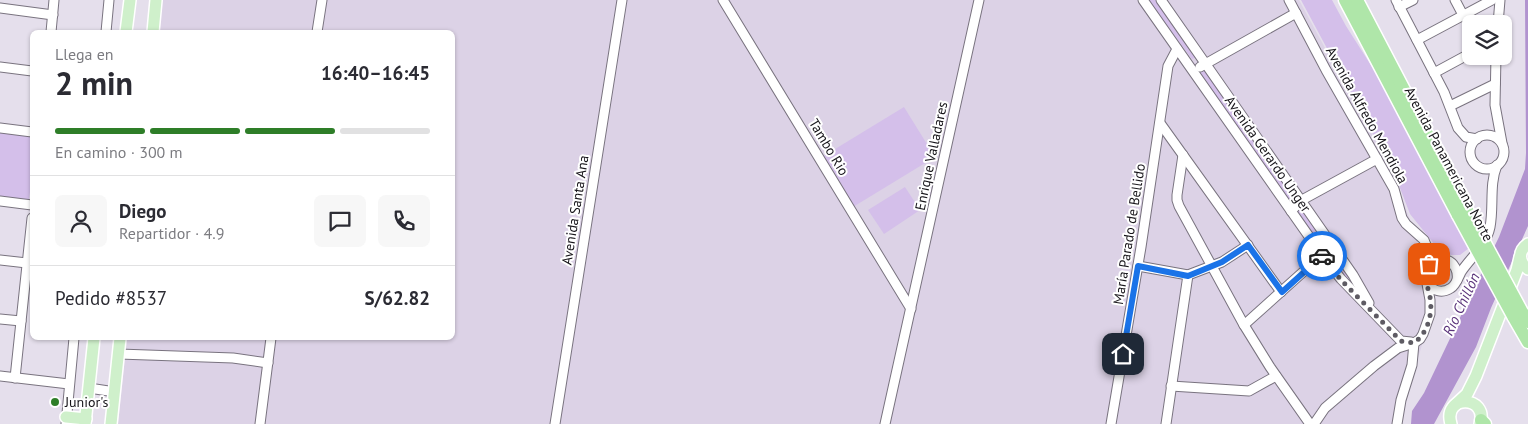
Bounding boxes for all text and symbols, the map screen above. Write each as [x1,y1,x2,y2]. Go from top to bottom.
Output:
map controls [1462,15,1512,65]
button: layers [1462,15,1512,65]
street label: Avenida Alfredo Mendiola [1322,43,1412,187]
text: Llega en [55,44,114,64]
text: 16:40–16:45 [321,61,430,85]
text: 2 min [55,62,133,104]
street label: Avenida Panamericana Norte [1401,84,1497,244]
street label: Avenida Gerardo Unger [1221,92,1315,216]
street label: Enrique Valladares [911,100,951,212]
street label: Tambo Rio [805,115,853,179]
text: En camino · 300 m [55,142,183,162]
street label: Avenida Santa Ana [557,154,593,266]
street label: María Parado de Bellido [1109,162,1149,306]
button: person [55,195,107,247]
button: chat [314,195,366,247]
button: phone [378,195,430,247]
text: Diego [119,199,166,223]
text: Repartidor · 4.9 [119,223,224,243]
courier [1297,231,1347,281]
icon: car [1308,242,1336,270]
pin [1408,243,1450,285]
icon: bag [1415,250,1443,278]
water label: Río Chillón [1438,269,1484,338]
text: Pedido #8537 [55,286,167,310]
text: S/62.82 [364,286,430,310]
pin [1102,333,1144,375]
icon: home [1109,340,1137,368]
place label: Junior's [64,393,108,411]
marker: Junior's [49,396,61,408]

